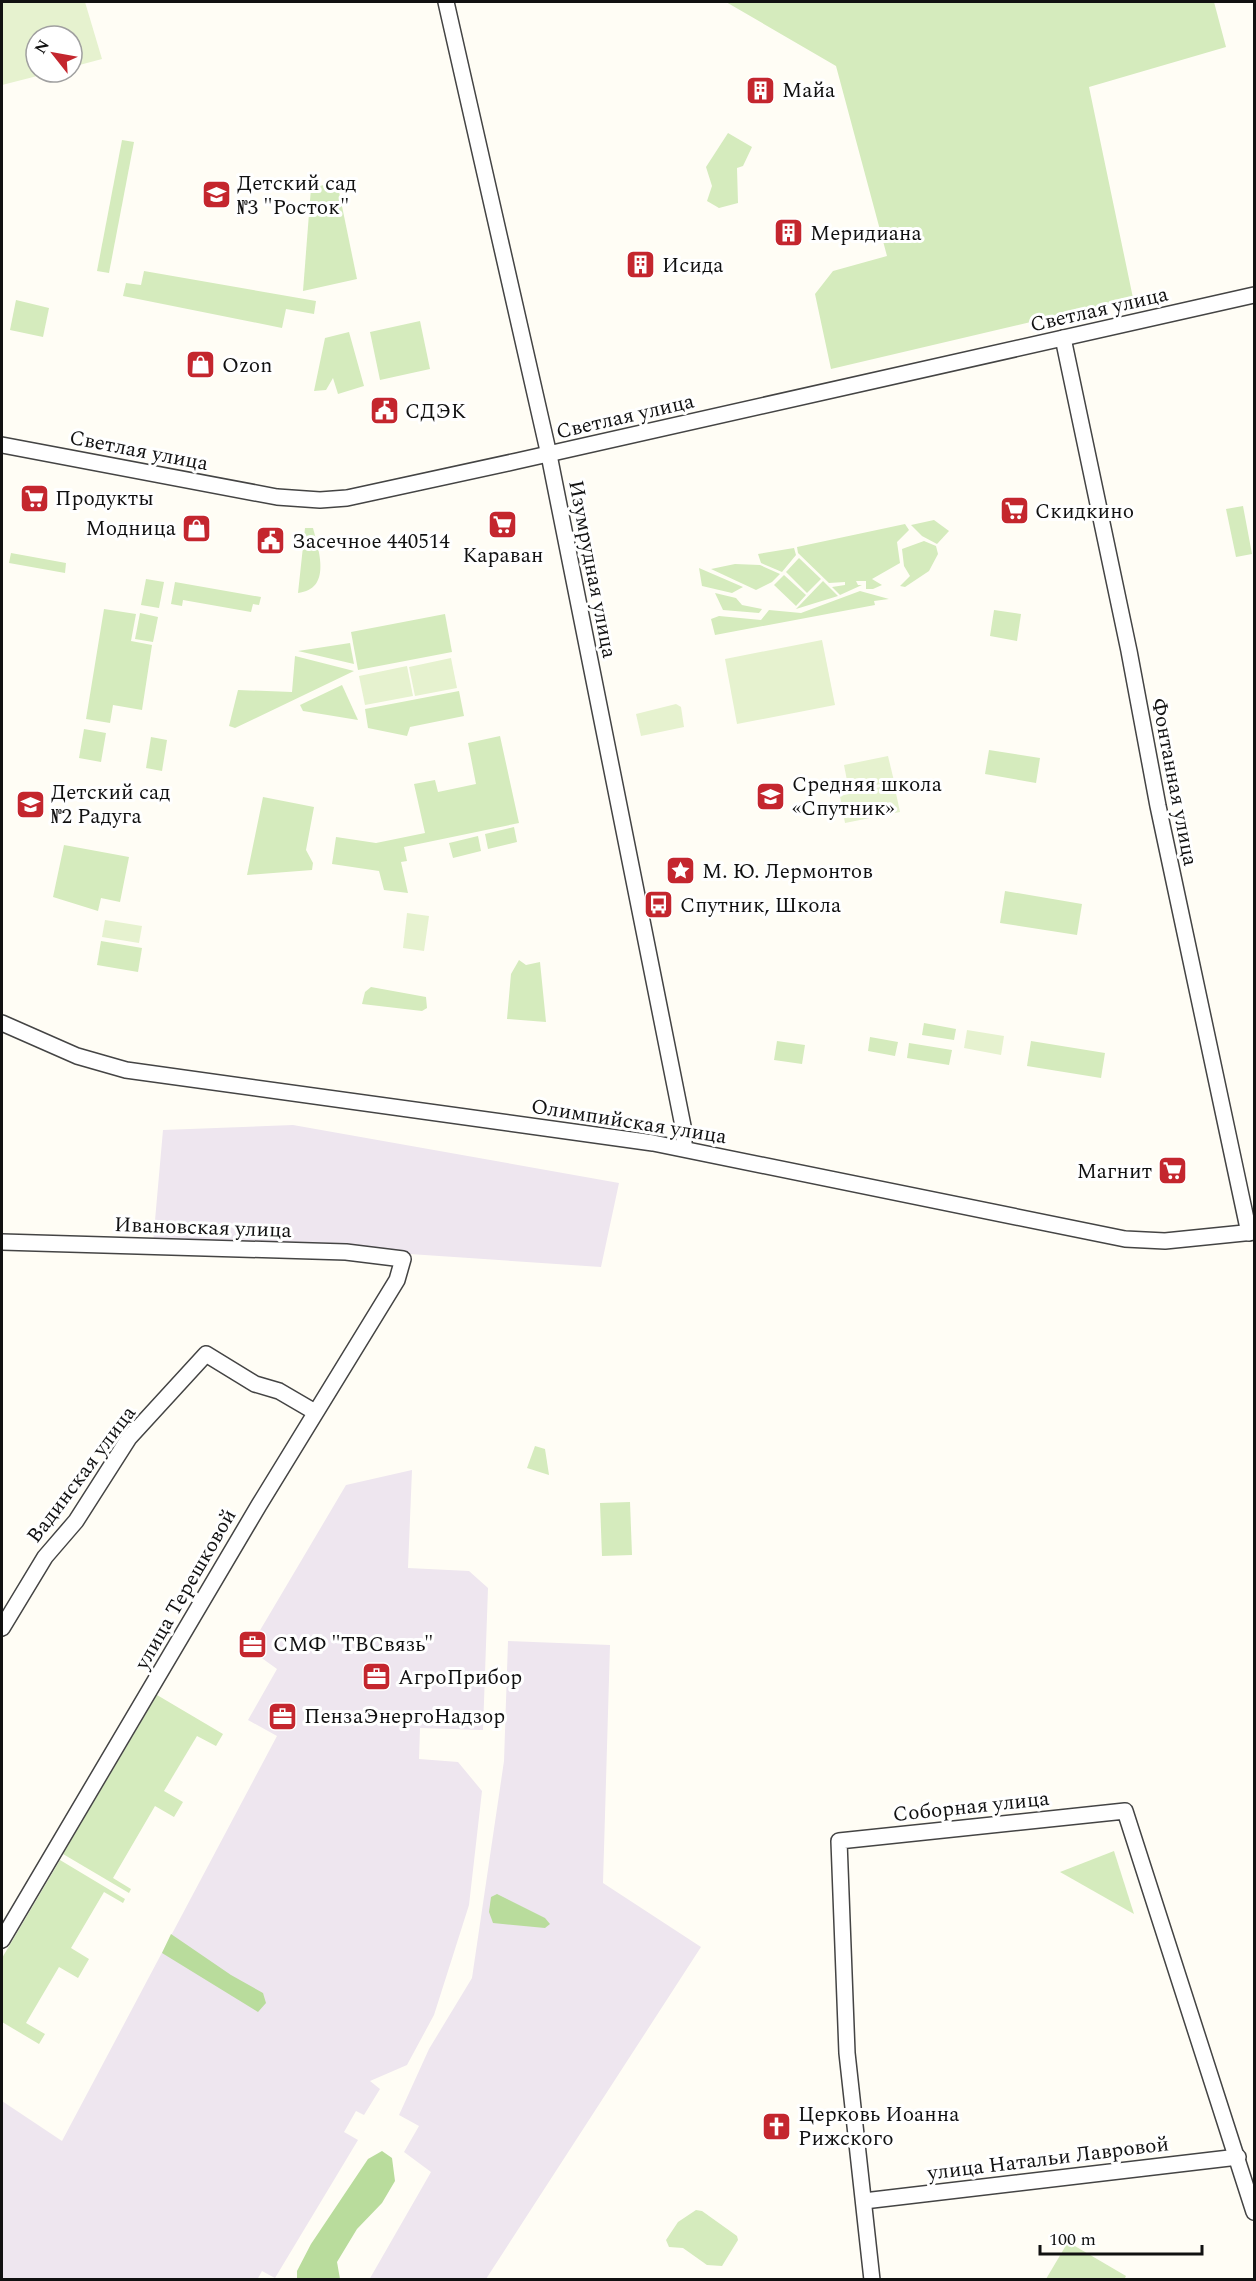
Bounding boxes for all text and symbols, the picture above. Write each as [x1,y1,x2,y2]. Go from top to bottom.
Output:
north arrow [24,24,84,84]
text: N [28,35,56,59]
building icon: Майа [745,74,777,106]
place label: Майа [782,75,836,107]
place label: Детский сад №3 "Росток" [237,168,357,224]
school or university icon: Детский сад №3 "Росток" [200,179,232,211]
building icon: Меридиана [773,217,805,249]
place label: Меридиана [810,218,922,250]
building icon: Исида [625,249,657,281]
place label: Исида [662,250,724,282]
street label: Светлая улица [1027,278,1172,341]
shop icon: Ozon [185,349,217,381]
place label: Ozon [222,350,272,382]
street label: Светлая улица [553,385,698,448]
public building icon: СДЭК [368,395,400,427]
place label: СДЭК [405,396,466,428]
street label: Светлая улица [67,422,212,480]
street label: Изумрудная улица [559,477,625,662]
supermarket icon: Продукты [18,482,50,514]
place label: Продукты [55,483,154,515]
supermarket icon: Скидкино [998,495,1030,527]
place label: Скидкино [1035,496,1134,528]
supermarket icon: Караван [487,508,519,540]
shop icon: Модница [181,512,213,544]
place label: Модница [86,513,177,545]
public building icon: Засечное 440514 [255,525,287,557]
place label: Засечное 440514 [292,526,450,558]
place label: Караван [462,540,544,572]
street label: Фонтанная улица [1142,696,1206,869]
place label: Средняя школа «Спутник» [792,769,943,825]
place label: Детский сад №2 Радуга [51,777,171,833]
school or university icon: Средняя школа «Спутник» [755,780,787,812]
school or university icon: Детский сад №2 Радуга [14,788,46,820]
place icon: М. Ю. Лермонтов [665,855,697,887]
place label: М. Ю. Лермонтов [702,856,873,888]
bus stop icon: Спутник, Школа [643,889,675,921]
place label: Спутник, Школа [680,890,842,922]
street label: Олимпийская улица [529,1091,730,1153]
supermarket icon: Магнит [1157,1155,1189,1187]
place label: Магнит [1077,1156,1152,1188]
street label: Ивановская улица [114,1209,293,1247]
street label: Вадинская улица [19,1398,145,1550]
street label: улица Терешковой [126,1503,245,1677]
office icon: СМФ "ТВСвязь" [236,1628,268,1660]
place label: СМФ "ТВСвязь" [273,1629,433,1661]
office icon: АгроПрибор [361,1661,393,1693]
place label: АгроПрибор [398,1662,522,1694]
office icon: ПензаЭнергоНадзор [267,1700,299,1732]
place label: ПензаЭнергоНадзор [304,1701,505,1733]
street label: Соборная улица [891,1783,1052,1831]
place label: Церковь Иоанна Рижского [798,2099,960,2155]
church icon: Церковь Иоанна Рижского [761,2110,793,2142]
street label: улица Натальи Лавровой [925,2128,1171,2190]
scale bar [1040,2218,1202,2256]
text: 100 m [1049,2226,1096,2253]

